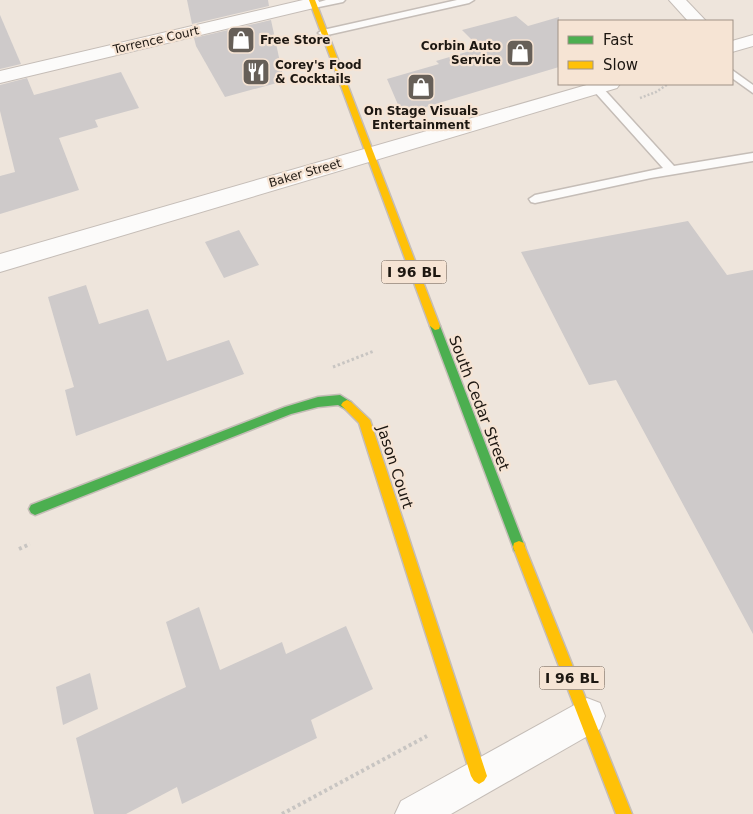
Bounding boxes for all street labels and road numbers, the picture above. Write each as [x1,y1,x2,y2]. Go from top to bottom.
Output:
street label: Torrence Court [111,23,201,57]
street label: Baker Street [267,156,343,190]
road number: I 96 BL [382,260,446,284]
street label: South Cedar Street [445,333,513,473]
street label: Jason Court [373,422,417,511]
road number: I 96 BL [540,666,604,690]

